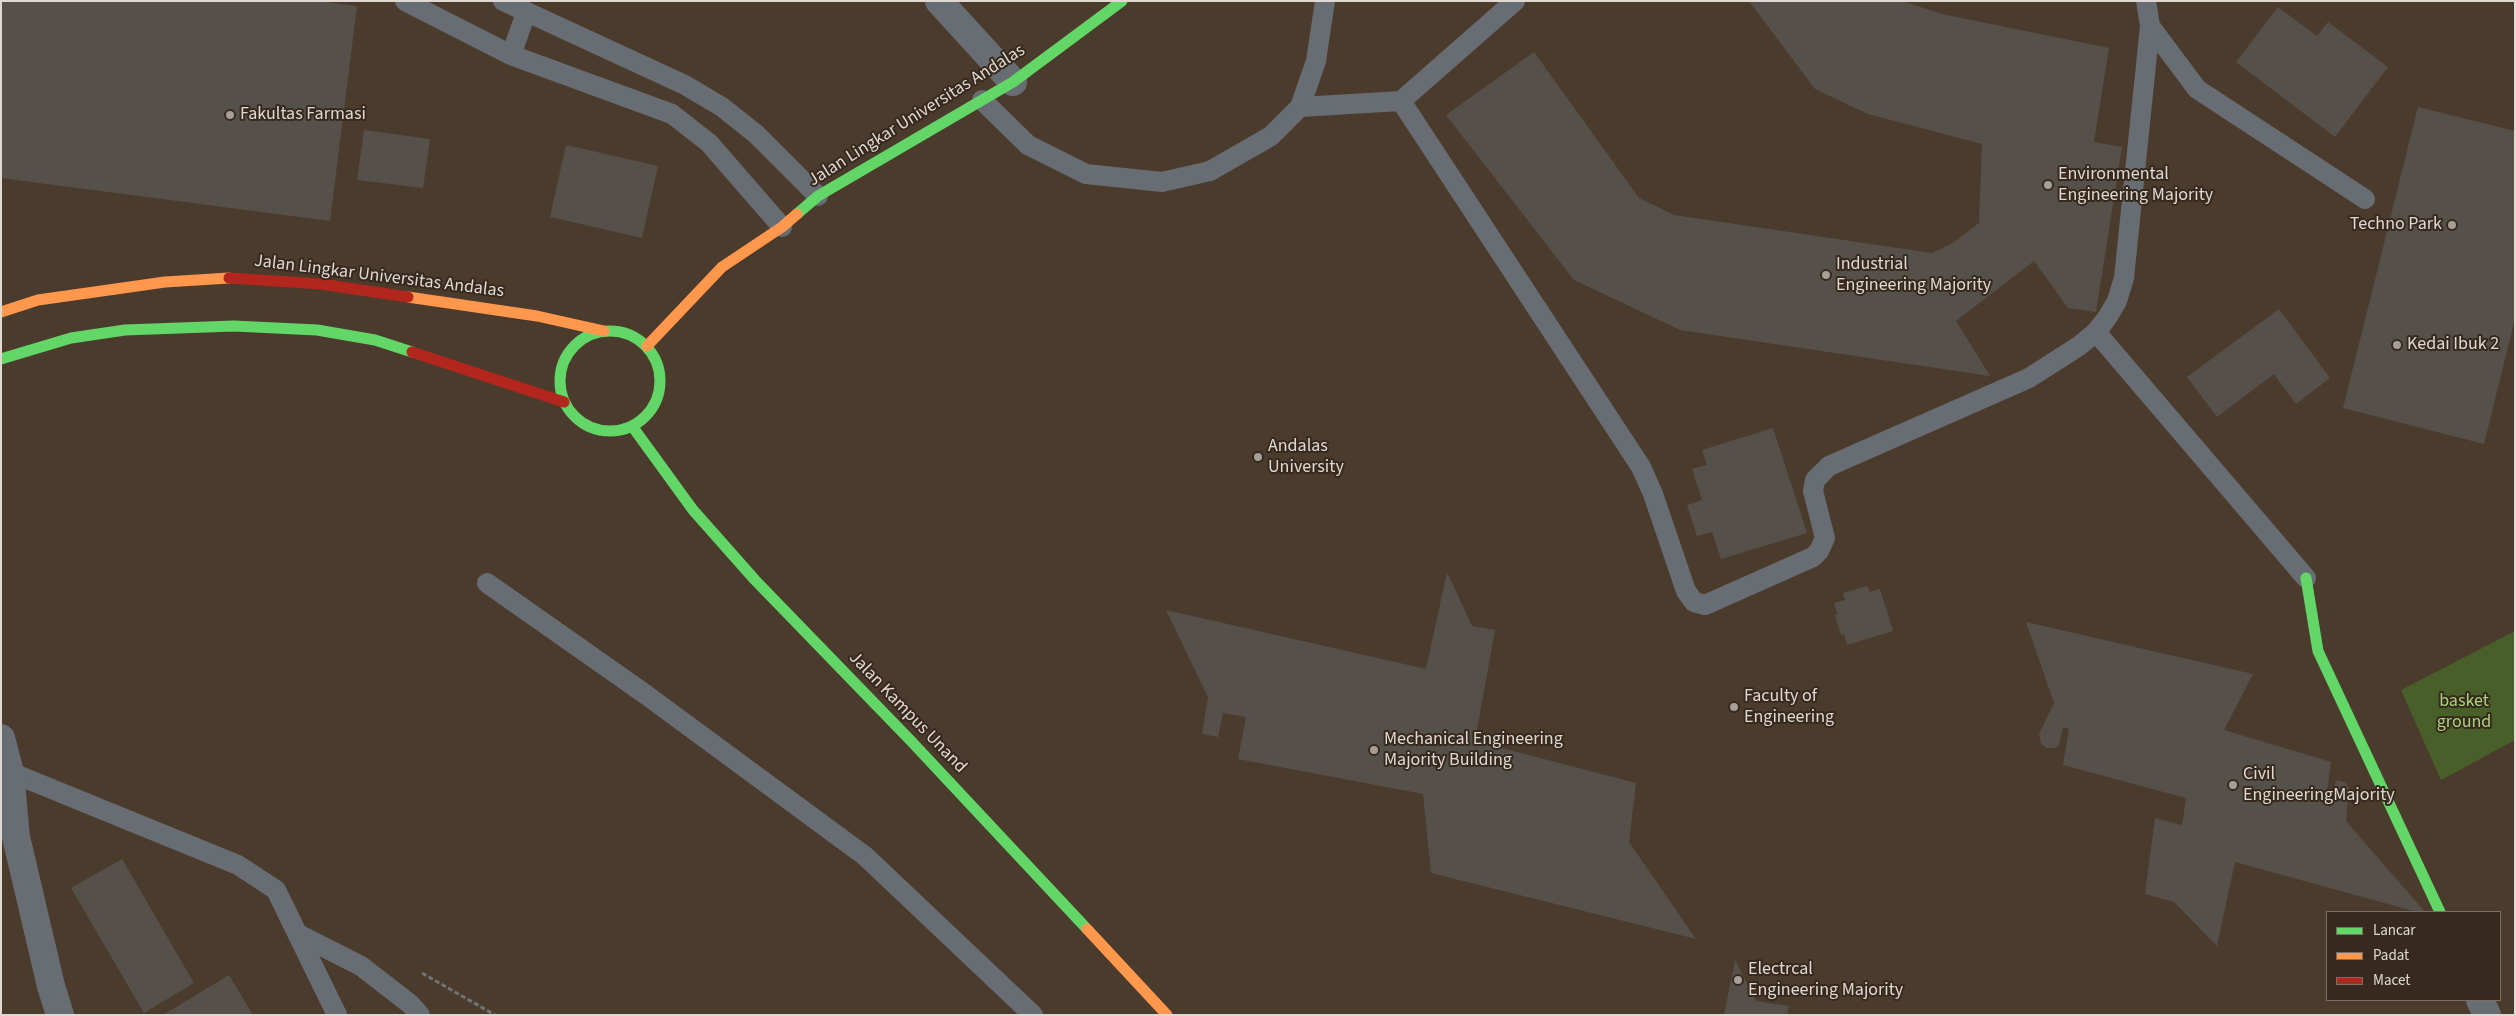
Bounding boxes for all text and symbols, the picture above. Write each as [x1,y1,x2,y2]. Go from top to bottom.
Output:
street label: Jalan Lingkar Universitas Andalas [805,40,1029,192]
place label: Fakultas Farmasi [240,104,366,126]
marker: Fakultas Farmasi [224,109,236,121]
place label: Environmental Engineering Majority [2058,164,2213,206]
marker: Environmental Engineering Majority [2042,179,2054,191]
place label: Techno Park [2350,214,2442,236]
marker: Techno Park [2446,219,2458,231]
street label: Jalan Lingkar Universitas Andalas [253,251,505,303]
place label: Industrial Engineering Majority [1836,254,1991,296]
marker: Industrial Engineering Majority [1820,269,1832,281]
place label: Kedai Ibuk 2 [2407,334,2499,356]
marker: Kedai Ibuk 2 [2391,339,2403,351]
place label: Andalas University [1268,436,1344,478]
marker: Andalas University [1252,451,1264,463]
street label: Jalan Kampus Unand [843,648,971,778]
place label: Faculty of Engineering [1744,686,1834,729]
park label: basket ground [2437,691,2491,734]
marker: Faculty of Engineering [1728,701,1740,713]
place label: Mechanical Engineering Majority Building [1384,729,1563,772]
marker: Mechanical Engineering Majority Building [1368,744,1380,756]
place label: Civil EngineeringMajority [2243,764,2395,806]
marker: Civil EngineeringMajority [2227,779,2239,791]
legend [2326,911,2501,1001]
text: Lancar [2373,920,2416,941]
text: Padat [2373,945,2409,966]
place label: Electrcal Engineering Majority [1748,959,1903,1002]
text: Macet [2373,970,2410,991]
marker: Electrcal Engineering Majority [1732,974,1744,986]

